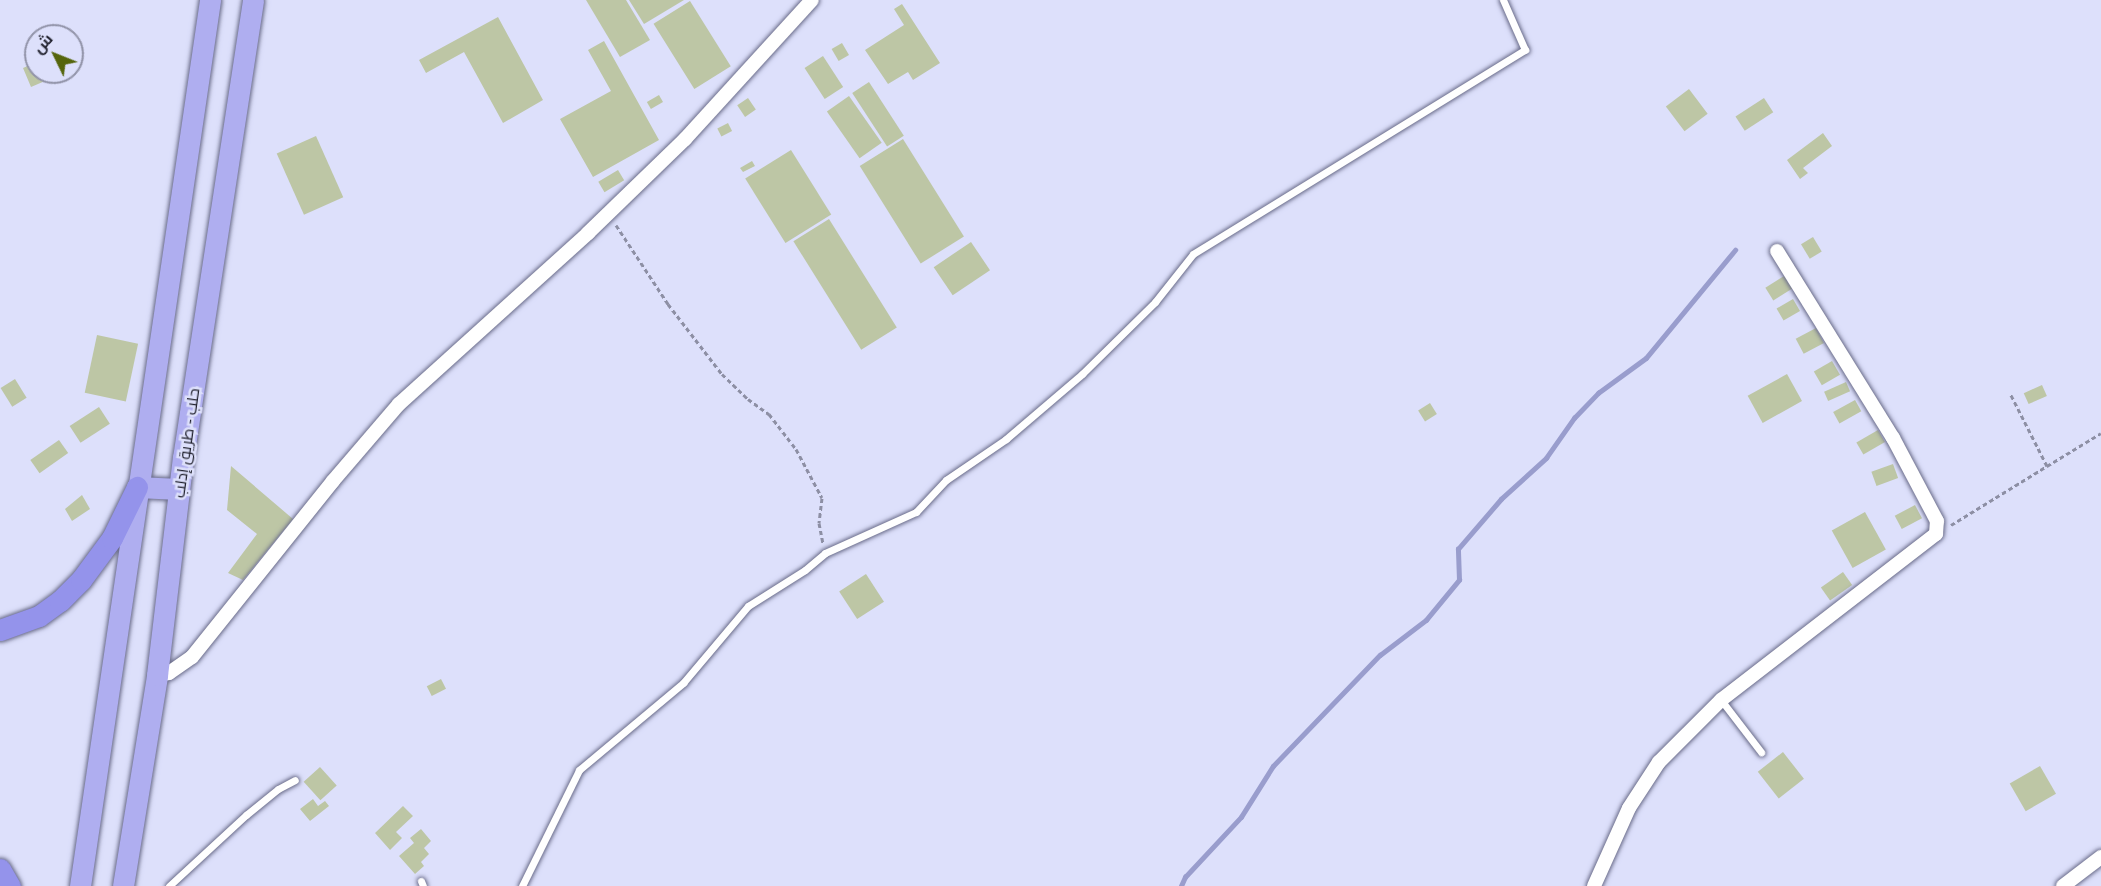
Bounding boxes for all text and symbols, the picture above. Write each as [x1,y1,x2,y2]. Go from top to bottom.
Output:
north arrow [24,24,84,84]
text: ش [27,28,57,58]
street label: حلب - طريق إدلب [169,387,203,499]

